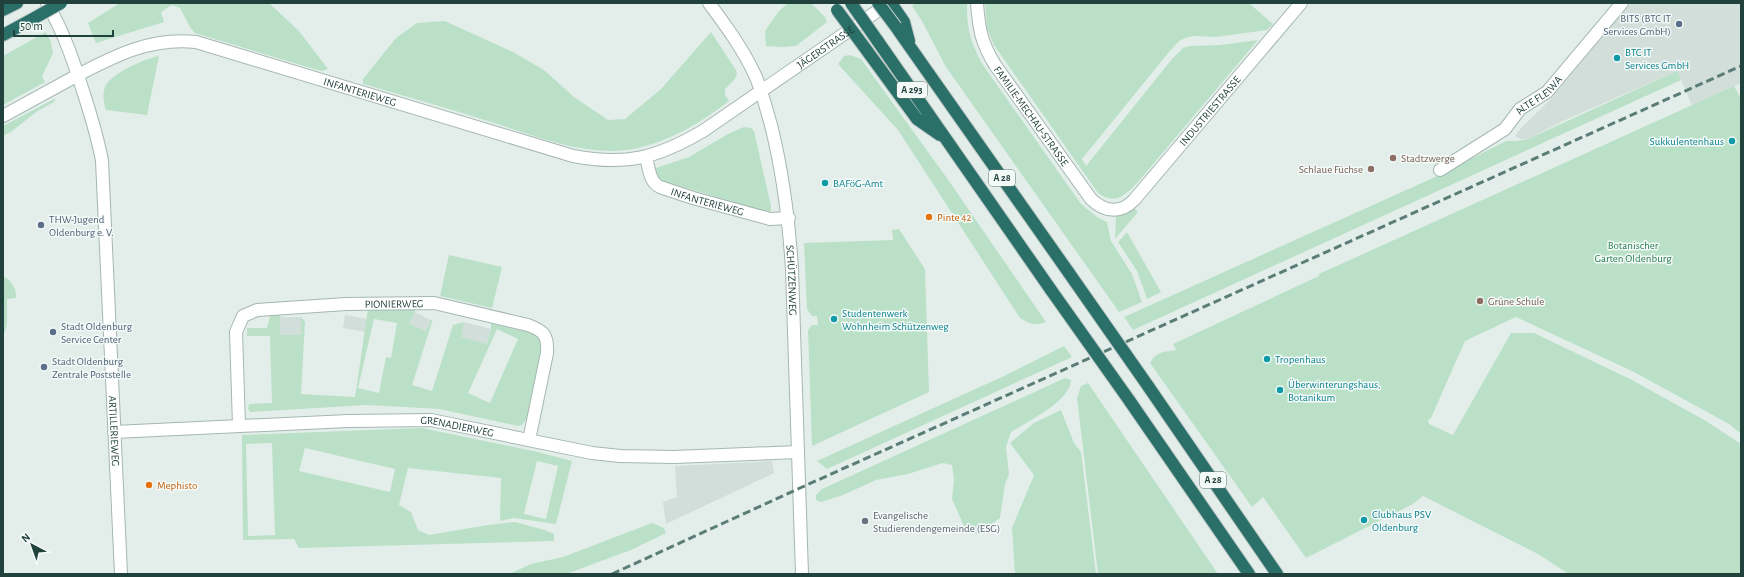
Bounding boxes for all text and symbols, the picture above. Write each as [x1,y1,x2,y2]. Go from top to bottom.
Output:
scale bar [14,12,113,38]
place label: BITS (BTC IT Services GmbH) [1603,13,1672,37]
marker: BITS (BTC IT Services GmbH) [1674,19,1684,29]
text: 50 m [20,20,43,32]
street label: JÄGERSTRASSE [795,23,856,70]
place label: BTC IT Services GmbH [1625,47,1689,71]
marker: BTC IT Services GmbH [1612,53,1622,63]
street label: FAMILIE-MECHAU-STRASSE [992,64,1071,168]
street label: INDUSTRIESTRASSE [1177,73,1243,148]
street label: ALTE FLEIWA [1513,73,1564,116]
street label: INFANTERIEWEG [322,75,398,108]
road number: A 293 [897,82,927,98]
place label: Sukkulentenhaus [1650,136,1724,147]
marker: Sukkulentenhaus [1727,136,1737,146]
marker: Stadtzwerge [1388,153,1398,163]
place label: Stadtzwerge [1401,153,1455,164]
place label: Schlaue Füchse [1299,164,1363,175]
marker: Schlaue Füchse [1366,164,1376,174]
road number: A 28 [989,170,1015,186]
marker: BAFöG-Amt [820,178,830,188]
place label: BAFöG-Amt [833,178,884,189]
street label: INFANTERIEWEG [670,186,745,217]
marker: Pinte 42 [924,212,934,222]
place label: Pinte 42 [937,212,972,223]
place label: THW-Jugend Oldenburg e. V. [49,214,114,238]
marker: THW-Jugend Oldenburg e. V. [36,220,46,230]
park label: Botanischer Garten Oldenburg [1594,240,1672,264]
street label: SCHÜTZENWEG [785,244,799,316]
marker: Grüne Schule [1475,296,1485,306]
place label: Grüne Schule [1488,296,1544,307]
street label: PIONIERWEG [365,298,423,309]
place label: Studentenwerk Wohnheim Schützenweg [842,308,949,332]
marker: Studentenwerk Wohnheim Schützenweg [829,314,839,324]
place label: Stadt Oldenburg Service Center [61,321,133,345]
marker: Stadt Oldenburg Service Center [48,327,58,337]
marker: Tropenhaus [1262,354,1272,364]
place label: Tropenhaus [1275,354,1325,365]
place label: Stadt Oldenburg Zentrale Poststelle [52,356,131,380]
marker: Stadt Oldenburg Zentrale Poststelle [39,362,49,372]
place label: Überwinterungshaus, Botanikum [1288,379,1380,403]
marker: Überwinterungshaus, Botanikum [1275,385,1285,395]
street label: ARTILLERIEWEG [107,395,122,466]
street label: GRENADIERWEG [420,414,495,438]
road number: A 28 [1200,472,1226,488]
marker: Mephisto [144,480,154,490]
place label: Mephisto [157,480,197,491]
place label: Clubhaus PSV Oldenburg [1372,509,1432,533]
place label: Evangelische Studierendengemeinde (ESG) [873,510,1000,534]
marker: Clubhaus PSV Oldenburg [1359,515,1369,525]
marker: Evangelische Studierendengemeinde (ESG) [860,516,870,526]
north arrow [12,525,52,565]
text: N [19,531,32,544]

